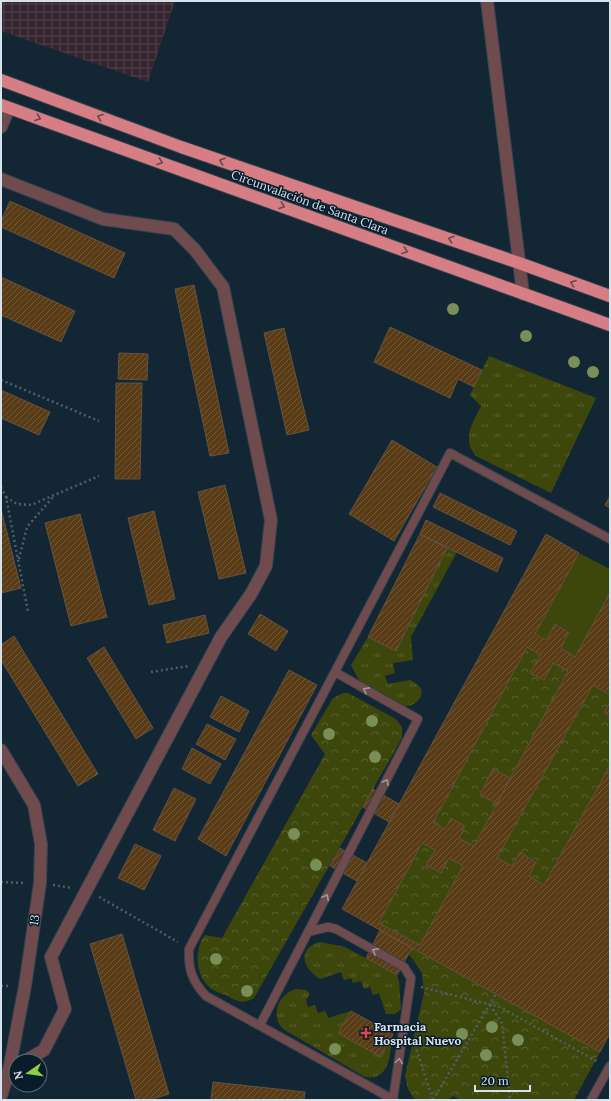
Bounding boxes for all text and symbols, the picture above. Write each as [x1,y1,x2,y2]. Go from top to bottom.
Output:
one-way arrow [34,113,41,122]
one-way arrow [96,113,103,121]
one-way arrow [157,157,164,165]
one-way arrow [218,157,225,166]
street label: Circunvalación de Santa Clara [229,166,391,238]
one-way arrow [279,202,286,210]
one-way arrow [447,236,454,244]
one-way arrow [401,246,408,254]
one-way arrow [570,279,577,287]
one-way arrow [363,687,370,694]
one-way arrow [381,778,388,786]
one-way arrow [321,894,329,901]
street label: 13 [26,913,42,927]
one-way arrow [372,948,379,955]
place label: Farmacia Hospital Nuevo [374,1019,461,1048]
marker: Farmacia Hospital Nuevo [361,1028,371,1038]
north arrow [8,1053,48,1093]
one-way arrow [394,1058,403,1064]
scale bar [475,1067,530,1093]
text: N [10,1069,26,1081]
text: 20 m [481,1073,509,1088]

